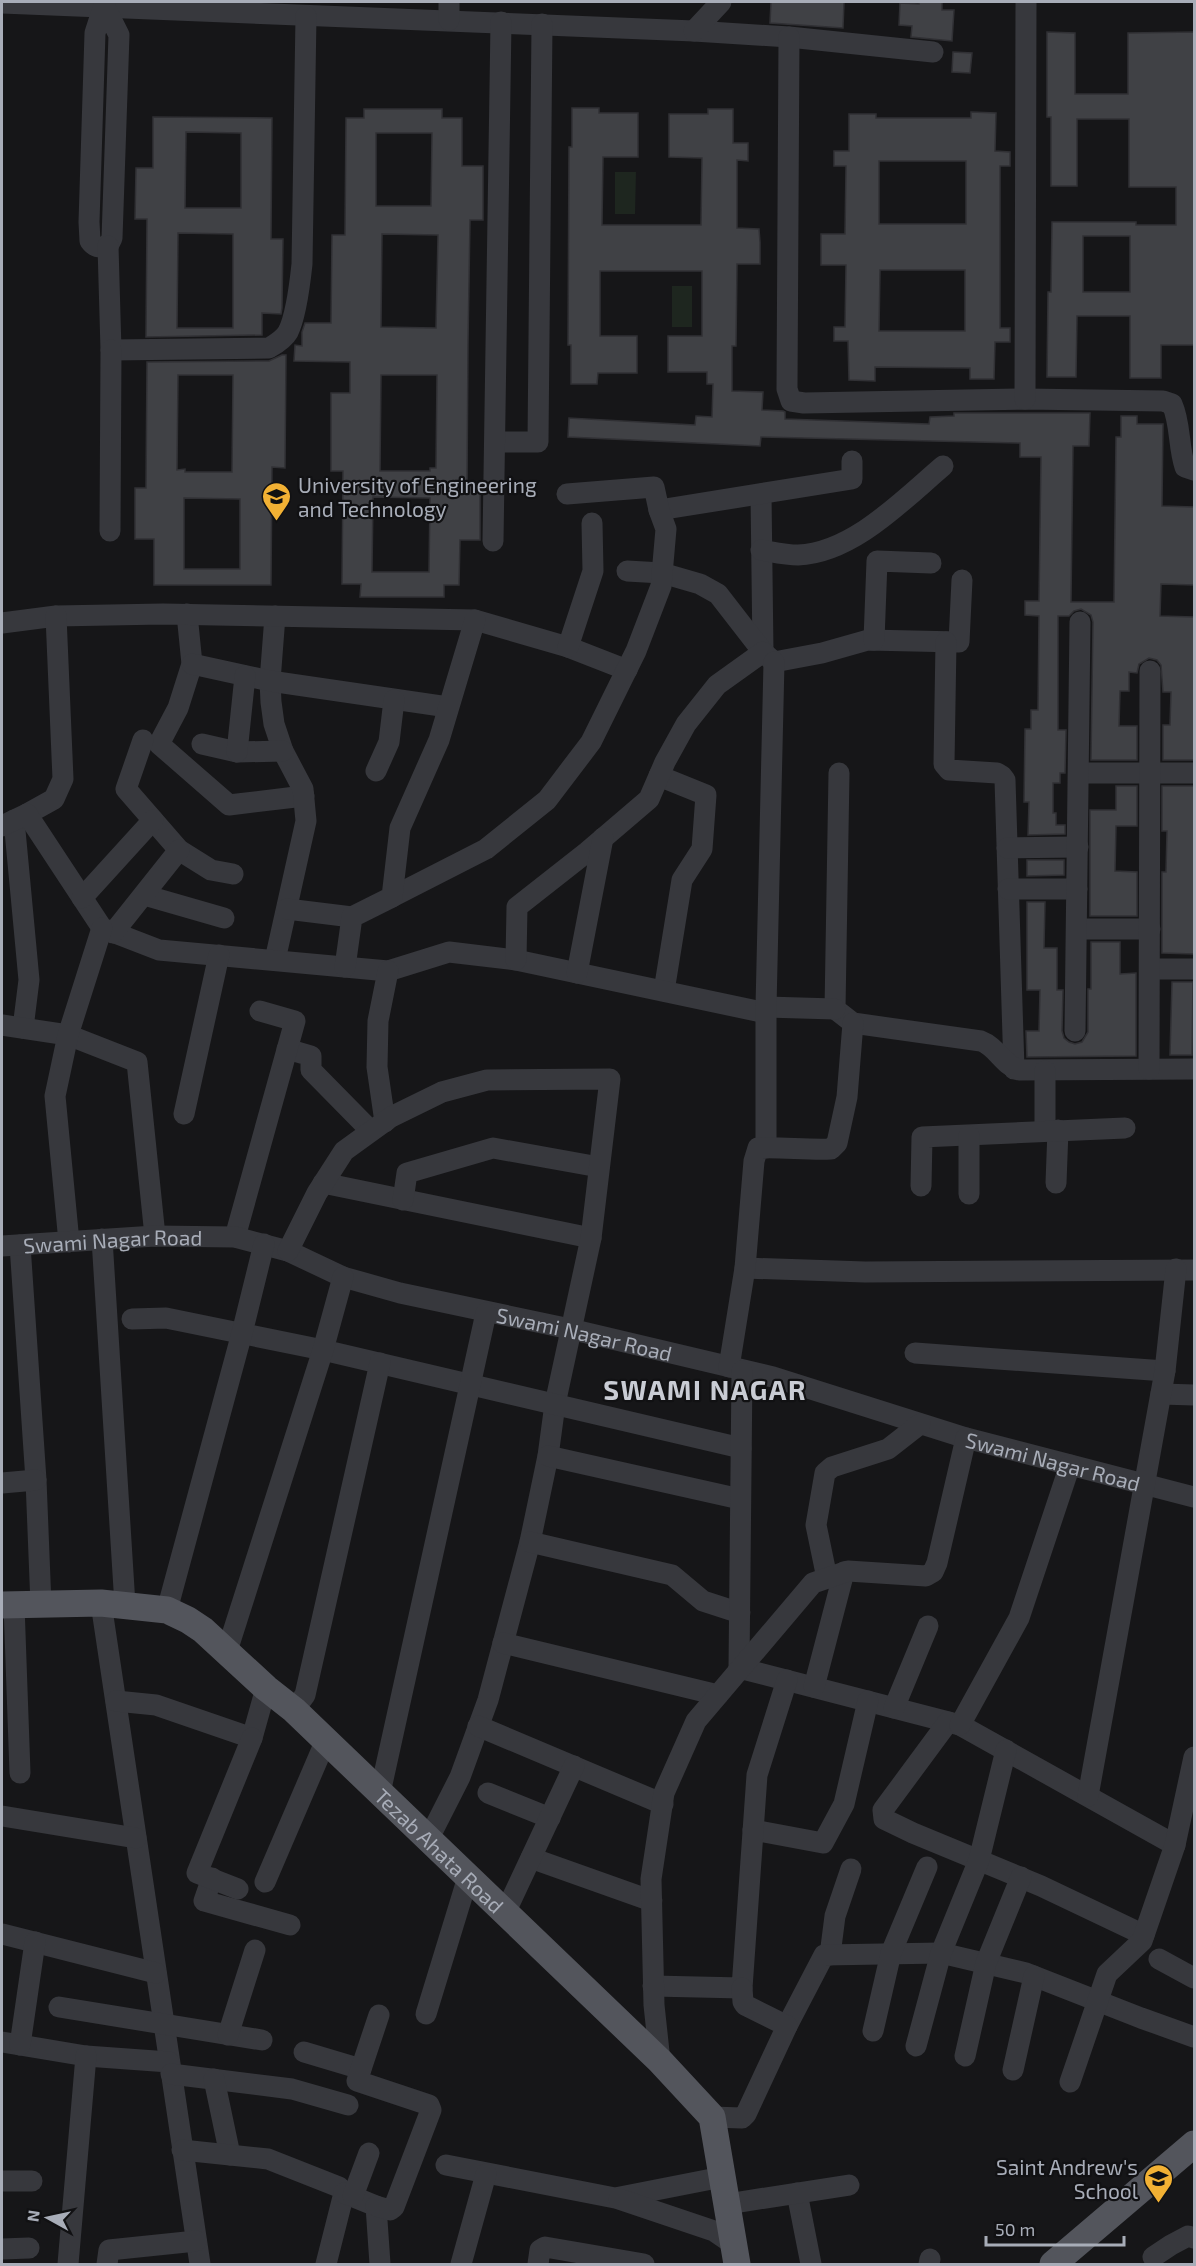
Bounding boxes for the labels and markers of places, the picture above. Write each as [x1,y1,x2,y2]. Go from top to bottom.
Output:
place label: University of Engineering and Technology [298,472,537,521]
school or university icon: University of Engineering and Technology [261,480,293,522]
place label: Saint Andrew's School [996,2154,1139,2203]
school or university icon: Saint Andrew's School [1143,2162,1175,2204]

